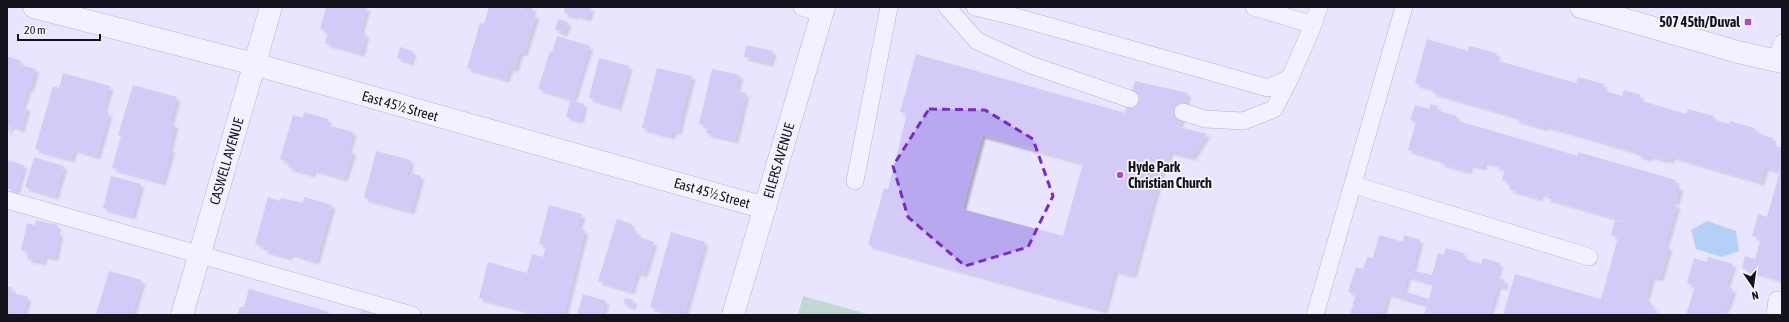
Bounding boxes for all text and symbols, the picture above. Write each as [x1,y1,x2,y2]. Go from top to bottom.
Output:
place label: 507 45th/Duval [1659,14,1740,30]
scale bar [18,16,100,42]
marker: 507 45th/Duval [1743,17,1753,27]
text: 20 m [24,23,46,37]
street label: East 45½ Street [360,87,440,125]
street label: CASWELL AVENUE [206,116,247,207]
street label: EILERS AVENUE [760,121,797,200]
place label: Hyde Park Christian Church [1128,159,1212,191]
marker: Hyde Park Christian Church [1115,170,1125,180]
street label: East 45½ Street [672,174,752,212]
north arrow [1733,266,1773,306]
text: N [1751,289,1760,302]

